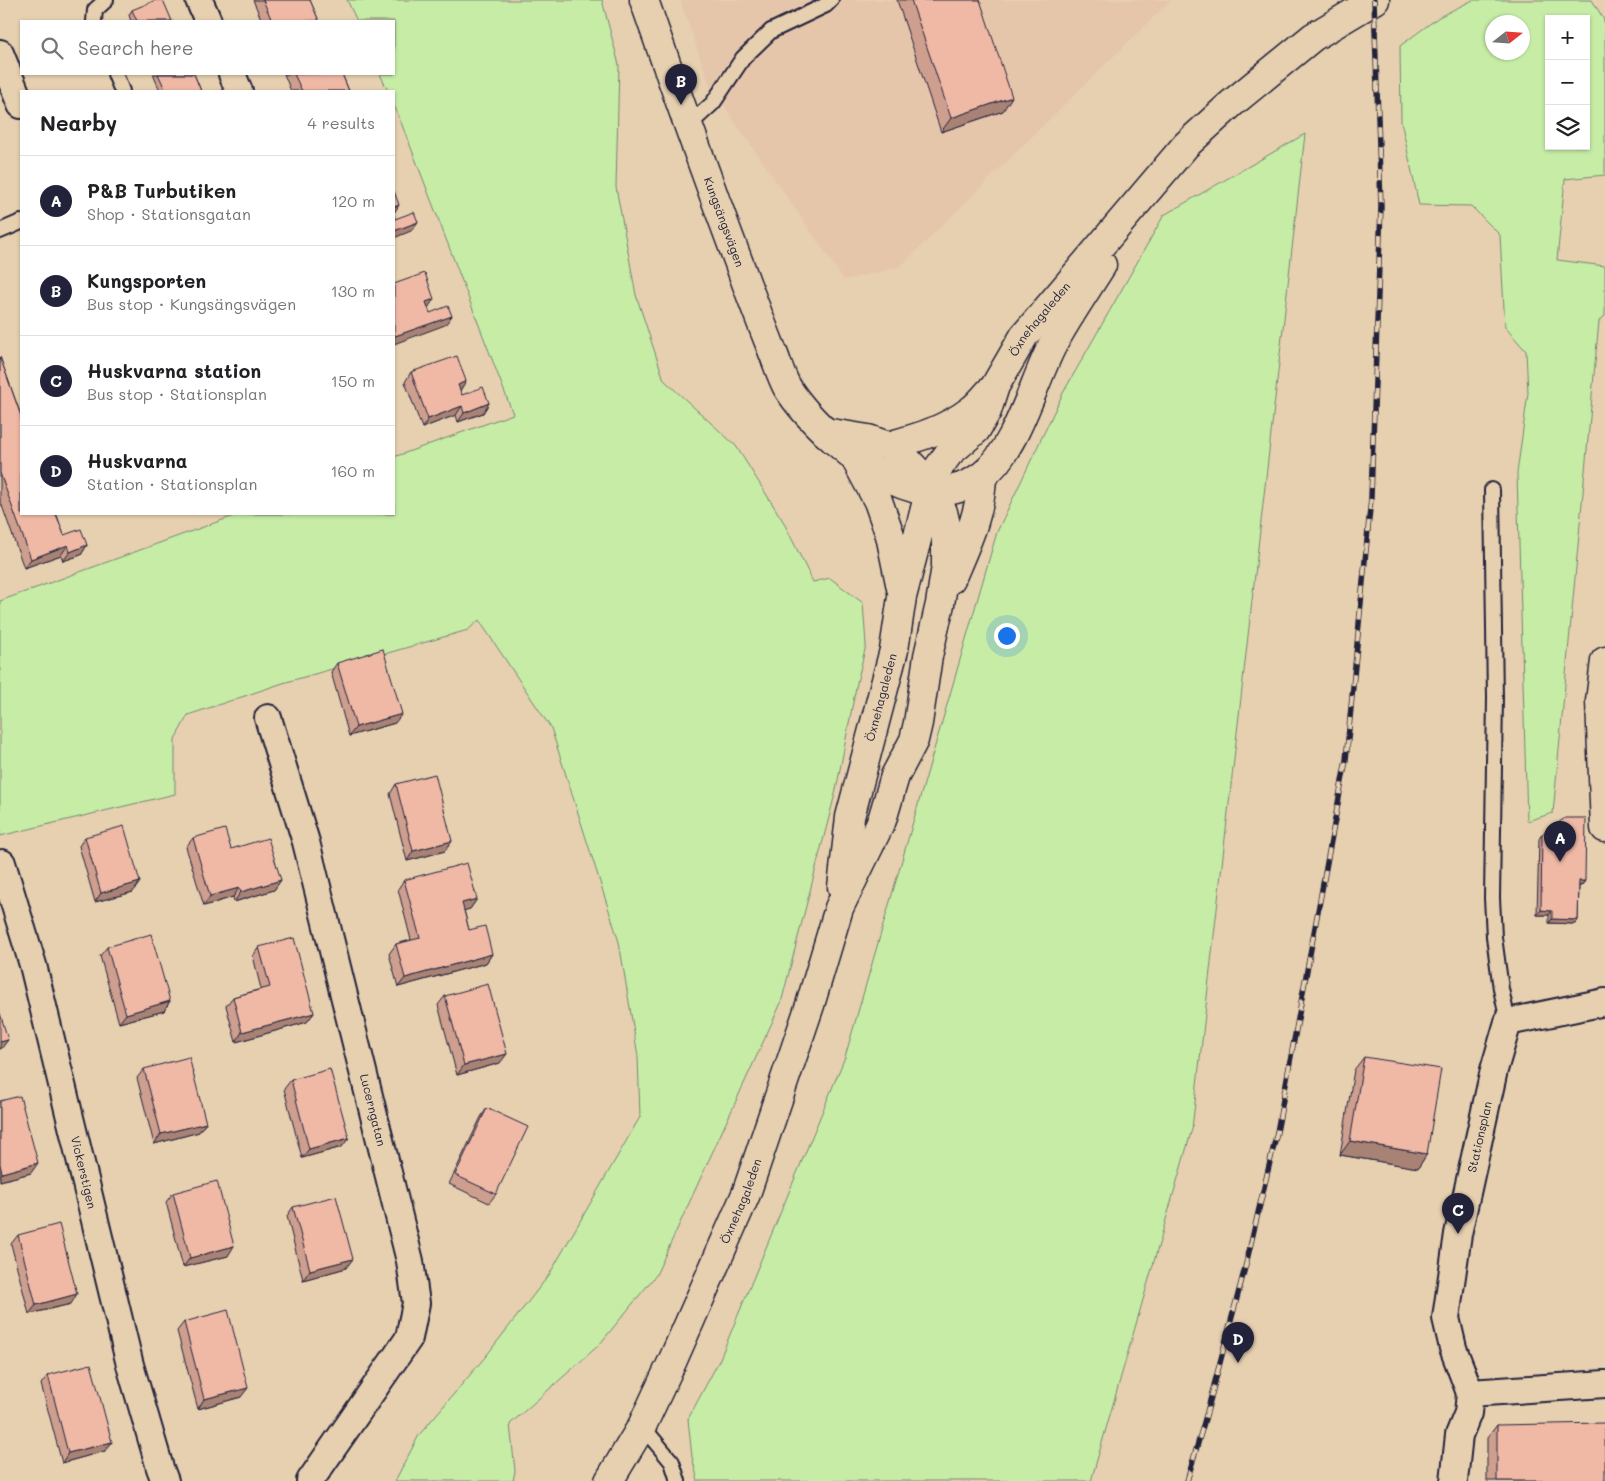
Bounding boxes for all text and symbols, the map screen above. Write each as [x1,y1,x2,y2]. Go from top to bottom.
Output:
north arrow [1485,15,1530,60]
map controls [1545,15,1590,150]
button: + [1545,15,1590,60]
search box [20,20,395,75]
icon: search [38,34,66,62]
text: Search here [78,35,194,60]
button: − [1545,60,1590,105]
pin: B [665,64,697,105]
button: layers [1545,105,1590,150]
text: Nearby [40,109,117,136]
text: 4 results [307,112,375,133]
street label: Kungsängsvägen [701,175,749,269]
text: P&B Turbutiken [87,178,236,203]
text: A [50,190,62,211]
text: 120 m [331,190,375,211]
text: Shop · Stationsgatan [87,203,251,224]
text: Kungsporten [87,268,206,293]
street label: Öxnehagaleden [1005,278,1073,359]
text: B [51,280,61,301]
text: 130 m [331,280,375,301]
text: Bus stop · Kungsängsvägen [87,293,296,314]
text: Huskvarna station [87,358,261,383]
text: C [50,370,62,391]
text: 150 m [331,370,375,391]
text: Bus stop · Stationsplan [87,383,267,404]
text: Huskvarna [87,448,187,473]
text: D [50,460,62,481]
text: 160 m [330,460,375,481]
text: Station · Stationsplan [87,473,257,494]
your location [994,623,1020,649]
street label: Öxnehagaleden [861,651,900,743]
pin: A [1544,821,1576,862]
street label: Lucerngatan [357,1072,390,1148]
street label: Stationsplan [1463,1100,1495,1174]
street label: Vickerstigen [68,1134,101,1210]
street label: Öxnehagaleden [716,1156,764,1246]
pin: C [1442,1193,1474,1234]
pin: D [1222,1322,1254,1363]

